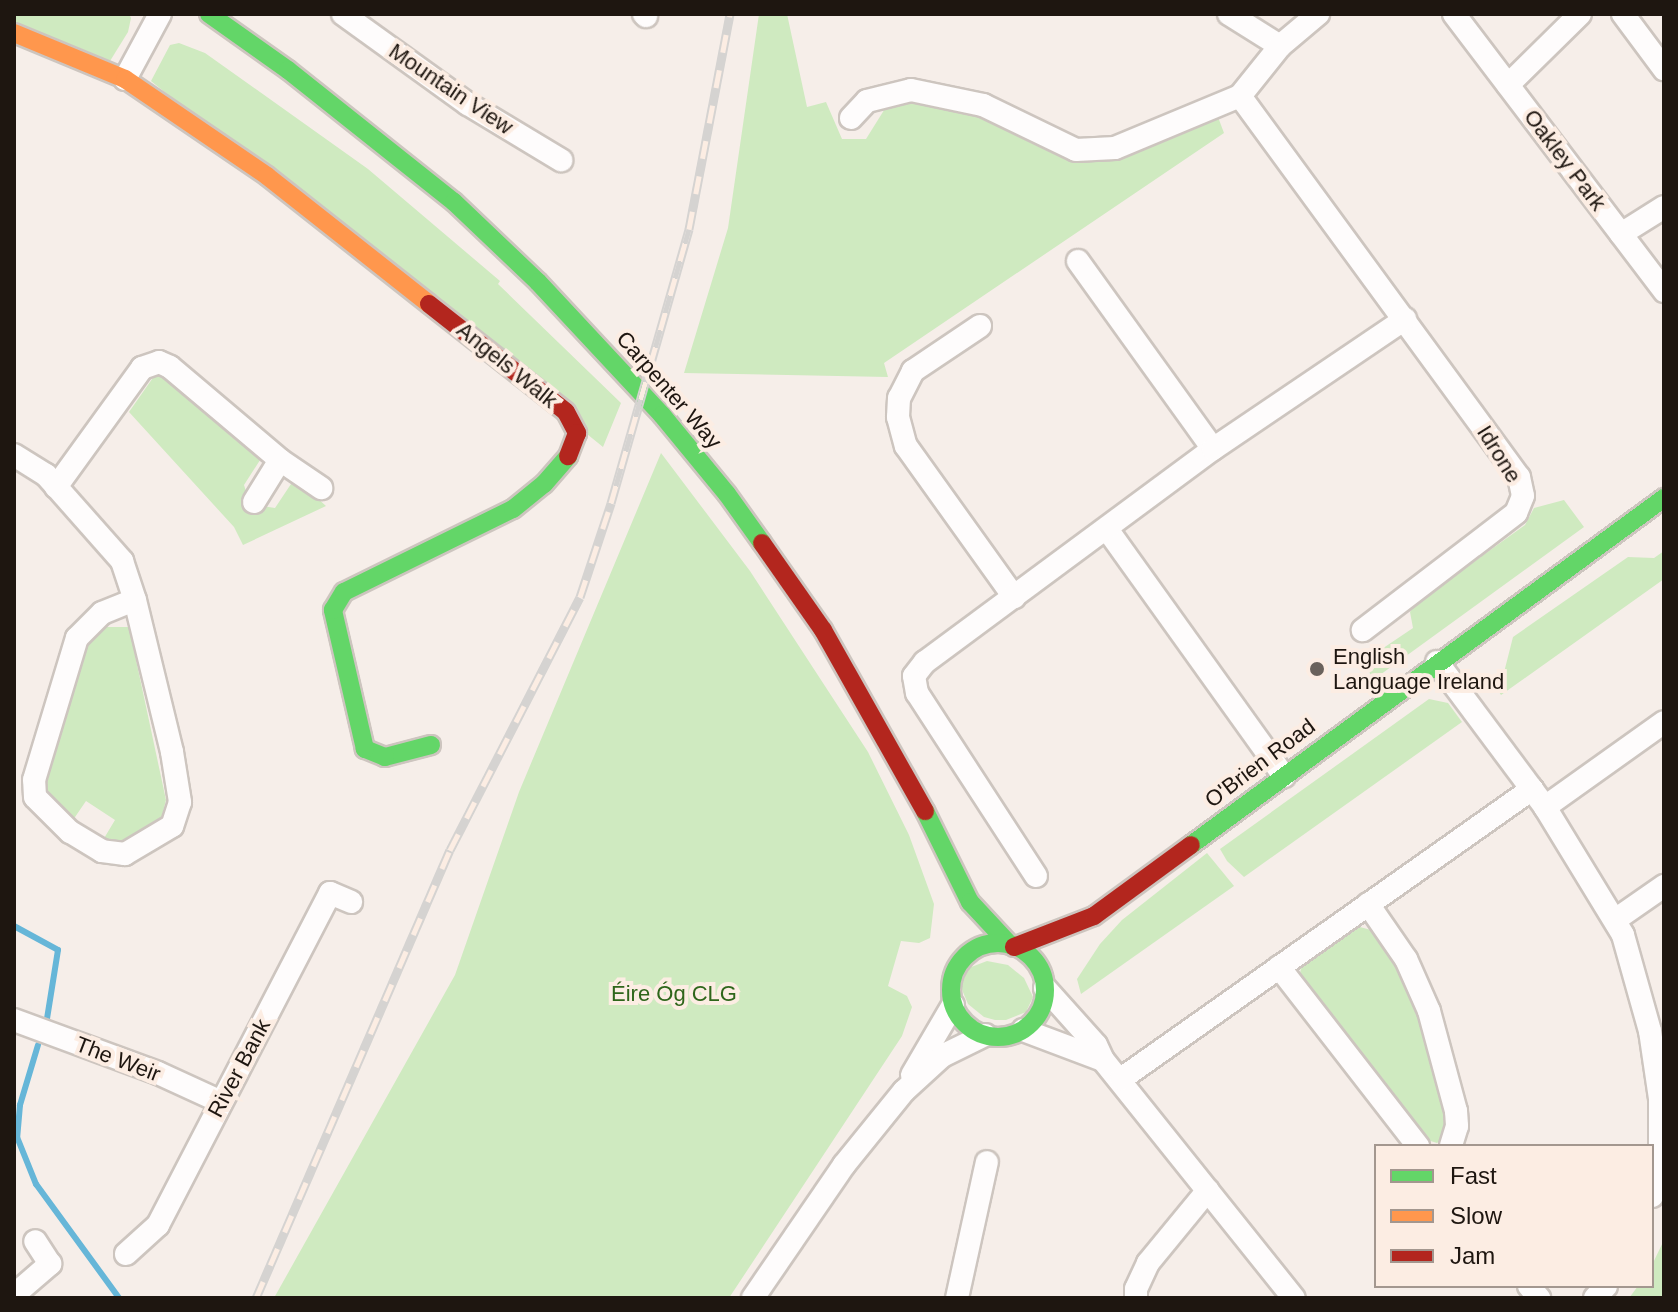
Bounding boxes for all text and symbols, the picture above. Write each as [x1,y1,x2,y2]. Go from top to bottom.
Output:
street label: Mountain View [384,38,518,140]
street label: Oakley Park [1518,104,1612,216]
street label: Angels Walk [452,317,562,413]
street label: Carpenter Way [611,326,727,454]
street label: Idrone [1471,421,1527,487]
place label: English Language Ireland [1333,643,1504,694]
marker: English Language Ireland [1308,660,1326,678]
street label: O'Brien Road [1200,713,1320,813]
park label: Éire Óg CLG [611,981,737,1007]
street label: River Bank [202,1014,276,1122]
street label: The Weir [72,1031,164,1087]
legend [1374,1144,1654,1288]
text: Fast [1450,1162,1497,1189]
text: Slow [1450,1202,1502,1229]
text: Jam [1450,1242,1495,1269]

